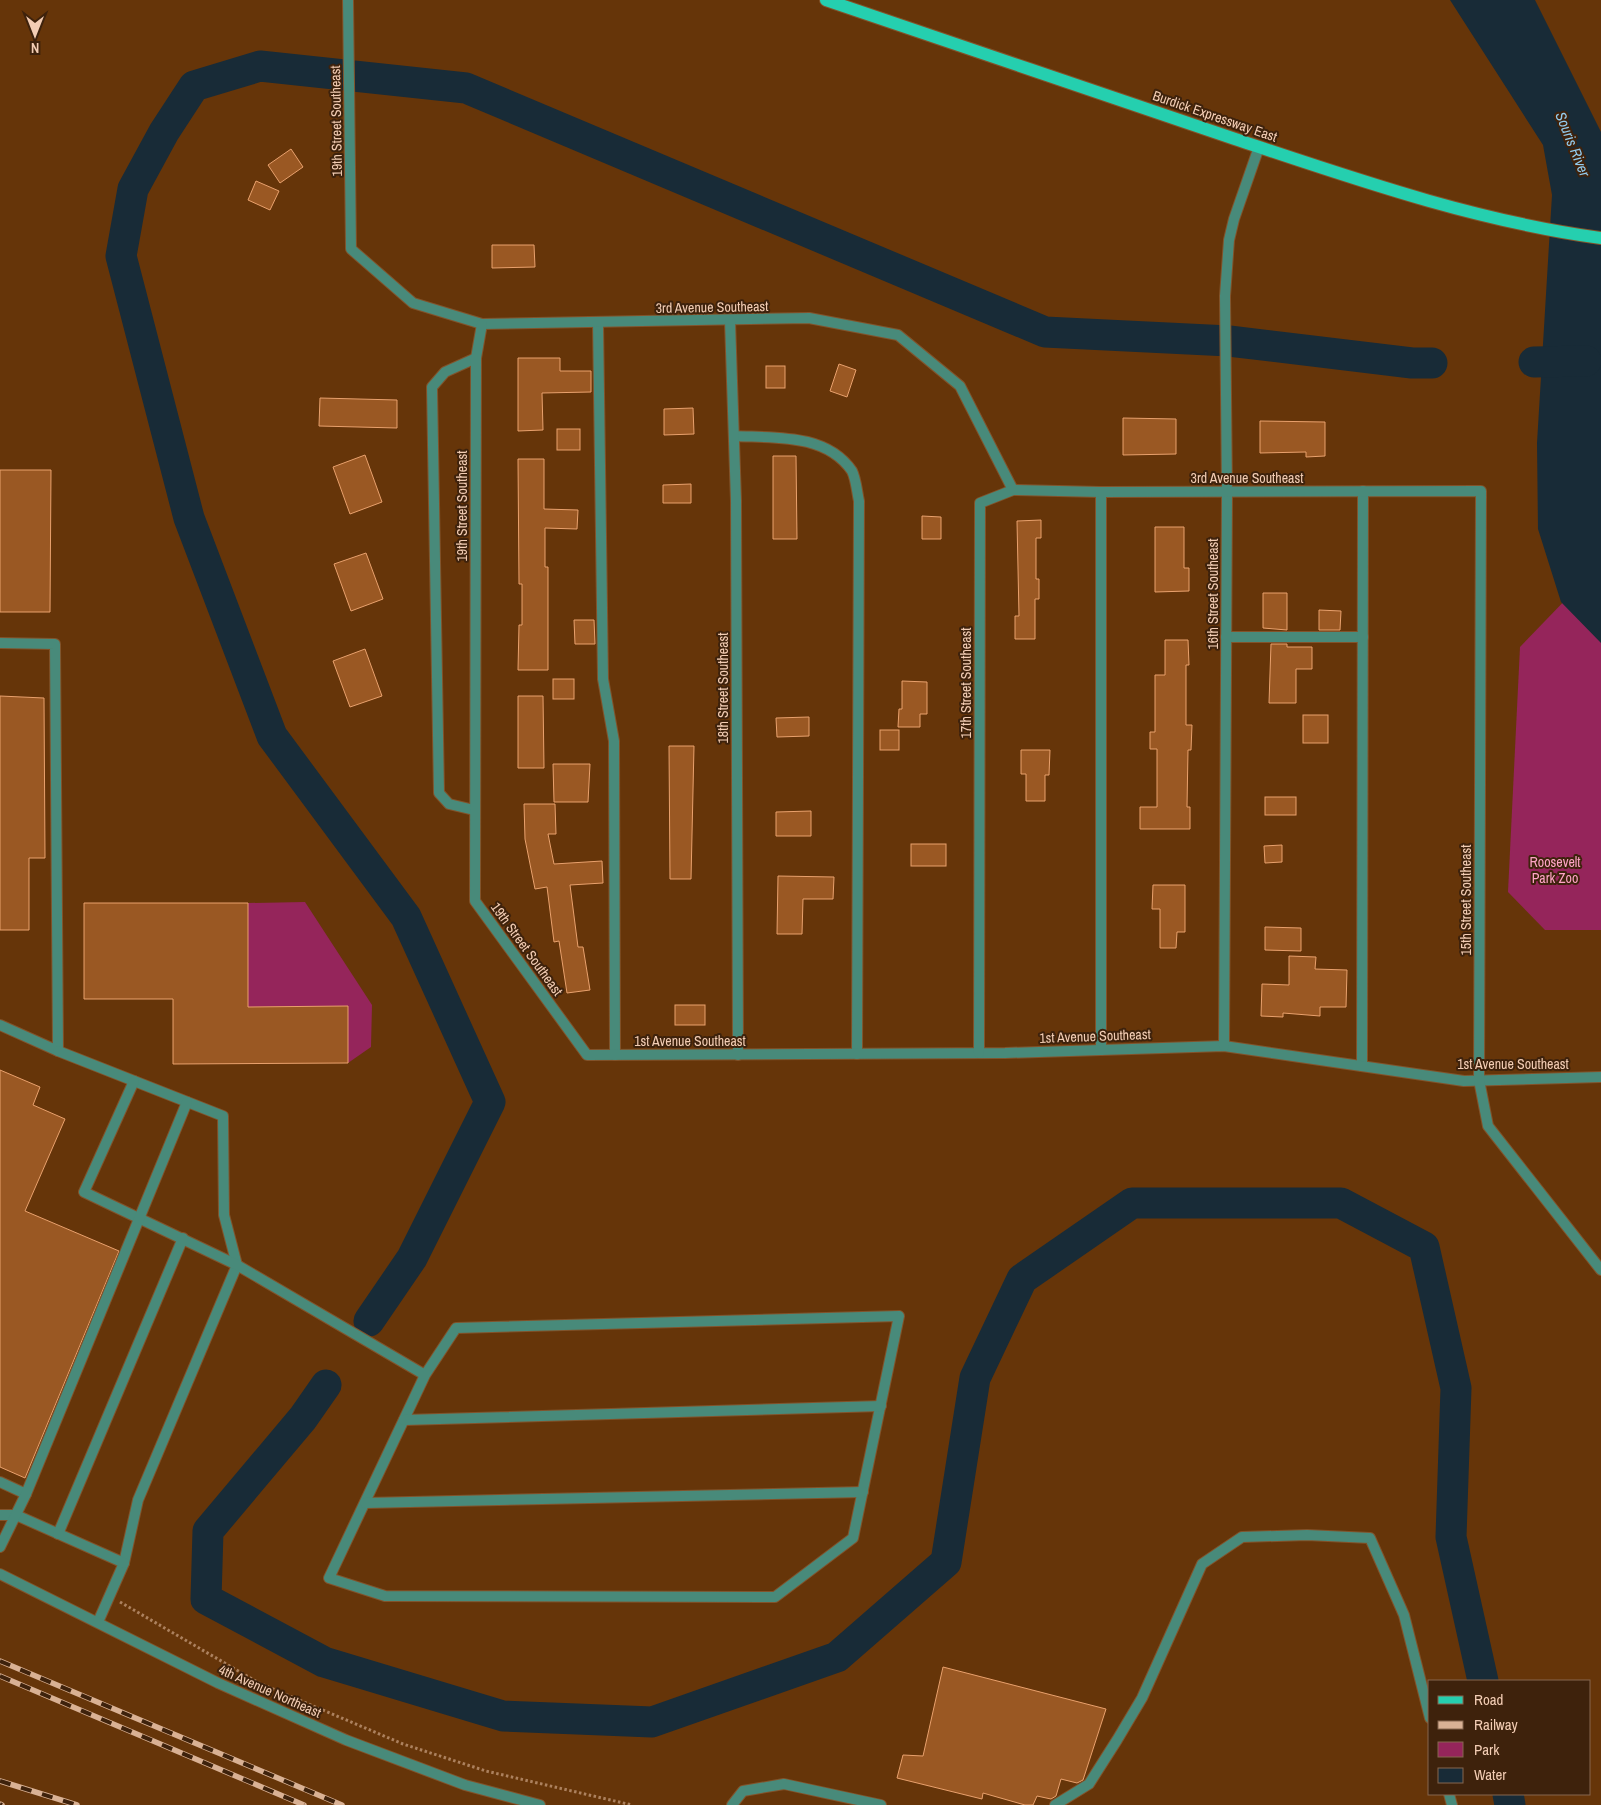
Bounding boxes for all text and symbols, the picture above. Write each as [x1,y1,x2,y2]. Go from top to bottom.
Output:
north arrow [10,10,60,60]
text: N [31,39,39,57]
street label: 19th Street Southeast [326,65,346,177]
street label: Burdick Expressway East [1151,86,1279,146]
water label: Souris River [1550,108,1596,180]
street label: 3rd Avenue Southeast [655,297,769,317]
street label: 19th Street Southeast [453,450,471,562]
street label: 3rd Avenue Southeast [1191,469,1303,487]
street label: 16th Street Southeast [1204,538,1222,650]
street label: 17th Street Southeast [957,627,975,739]
street label: 18th Street Southeast [714,632,732,744]
street label: 15th Street Southeast [1457,844,1475,956]
park label: Roosevelt Park Zoo [1529,853,1581,887]
street label: 19th Street Southeast [487,899,567,999]
street label: 1st Avenue Southeast [1039,1025,1151,1047]
street label: 1st Avenue Southeast [634,1032,746,1050]
street label: 1st Avenue Southeast [1457,1055,1569,1073]
street label: 4th Avenue Northeast [216,1660,324,1722]
legend [1428,1680,1591,1795]
text: Road [1474,1689,1503,1710]
text: Railway [1474,1714,1519,1735]
text: Park [1474,1739,1500,1760]
text: Water [1474,1764,1506,1785]

